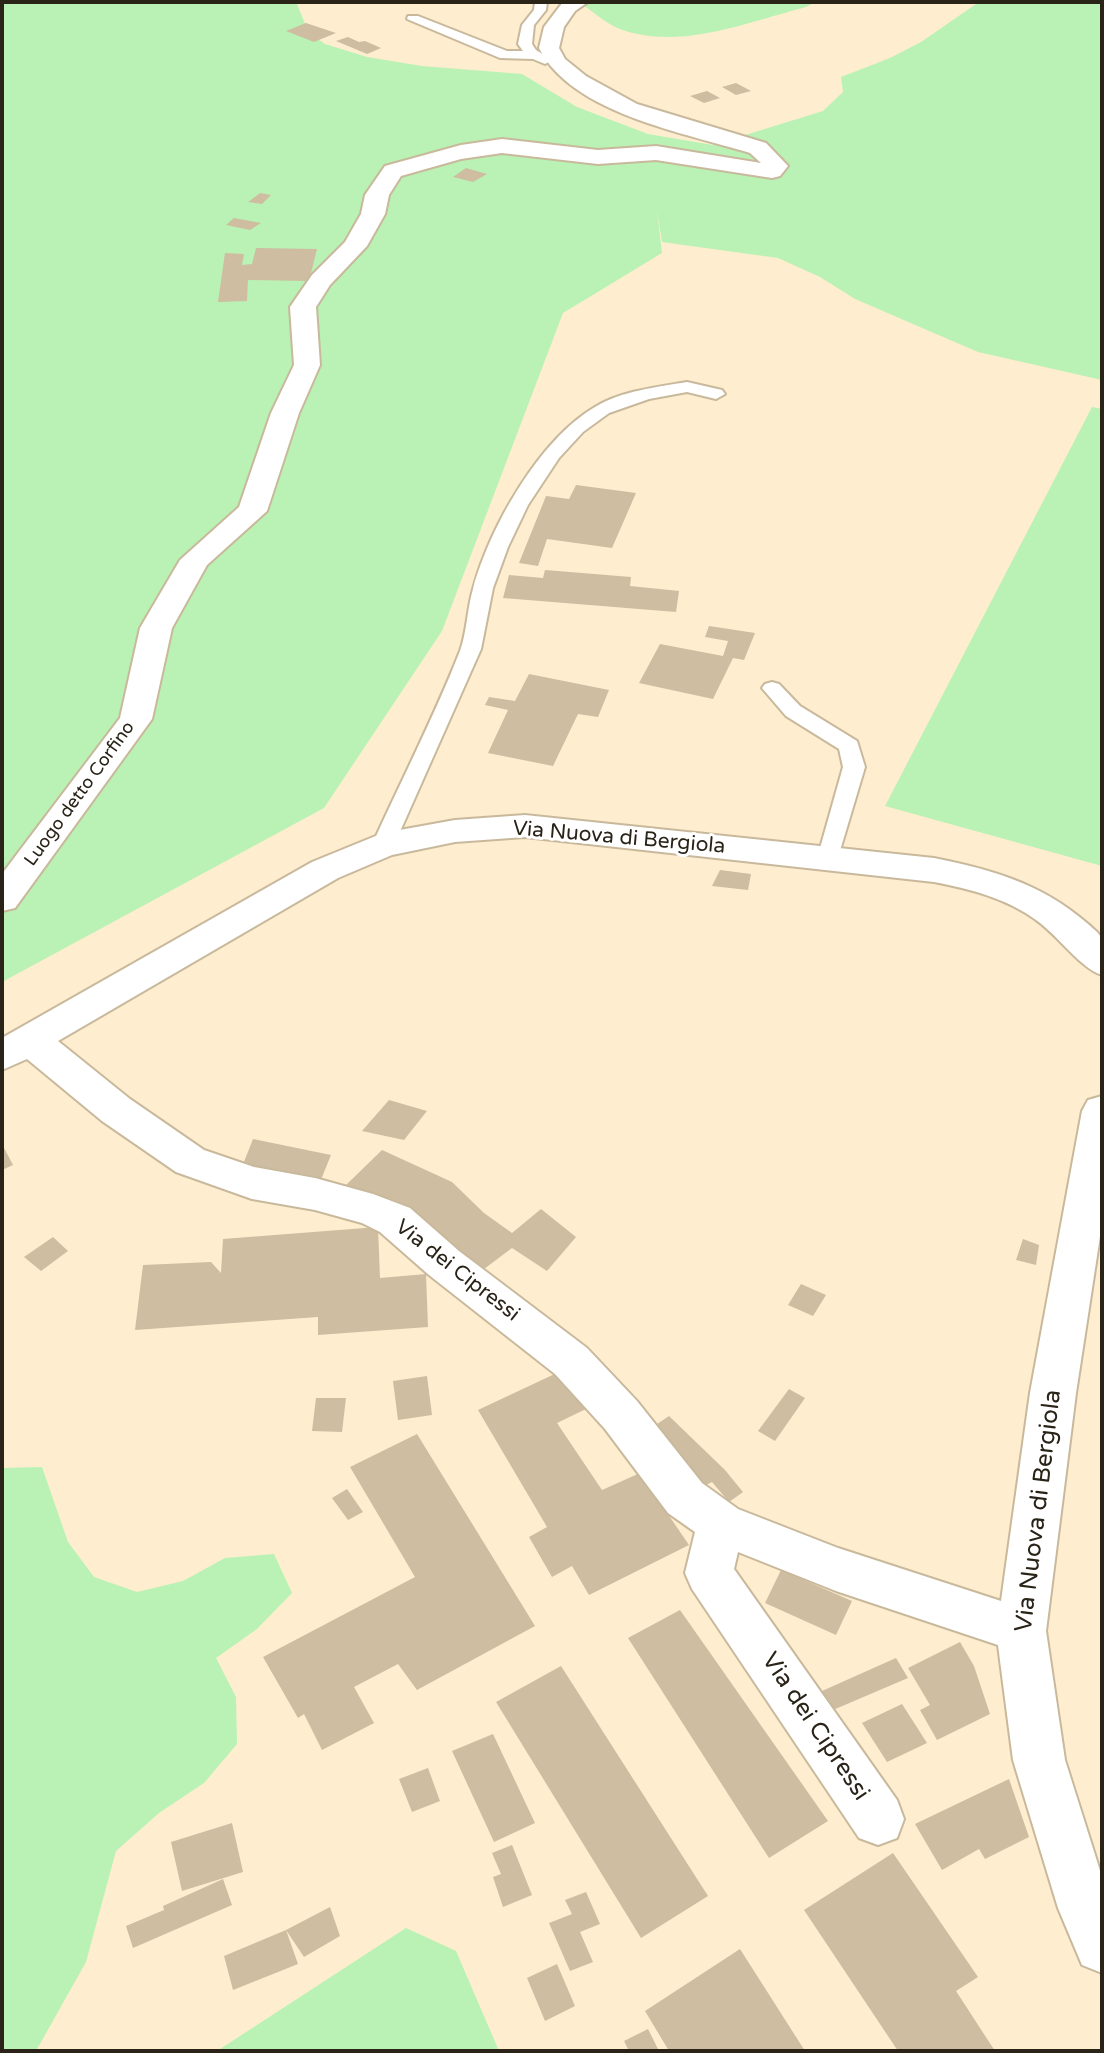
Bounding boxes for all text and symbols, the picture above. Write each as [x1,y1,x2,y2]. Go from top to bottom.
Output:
street label: Luogo detto Corfino [20,717,140,871]
street label: Via Nuova di Bergiola [512,816,726,860]
street label: Via dei Cipressi [390,1215,524,1327]
street label: Via Nuova di Bergiola [1010,1388,1068,1634]
street label: Via dei Cipressi [755,1648,875,1806]

